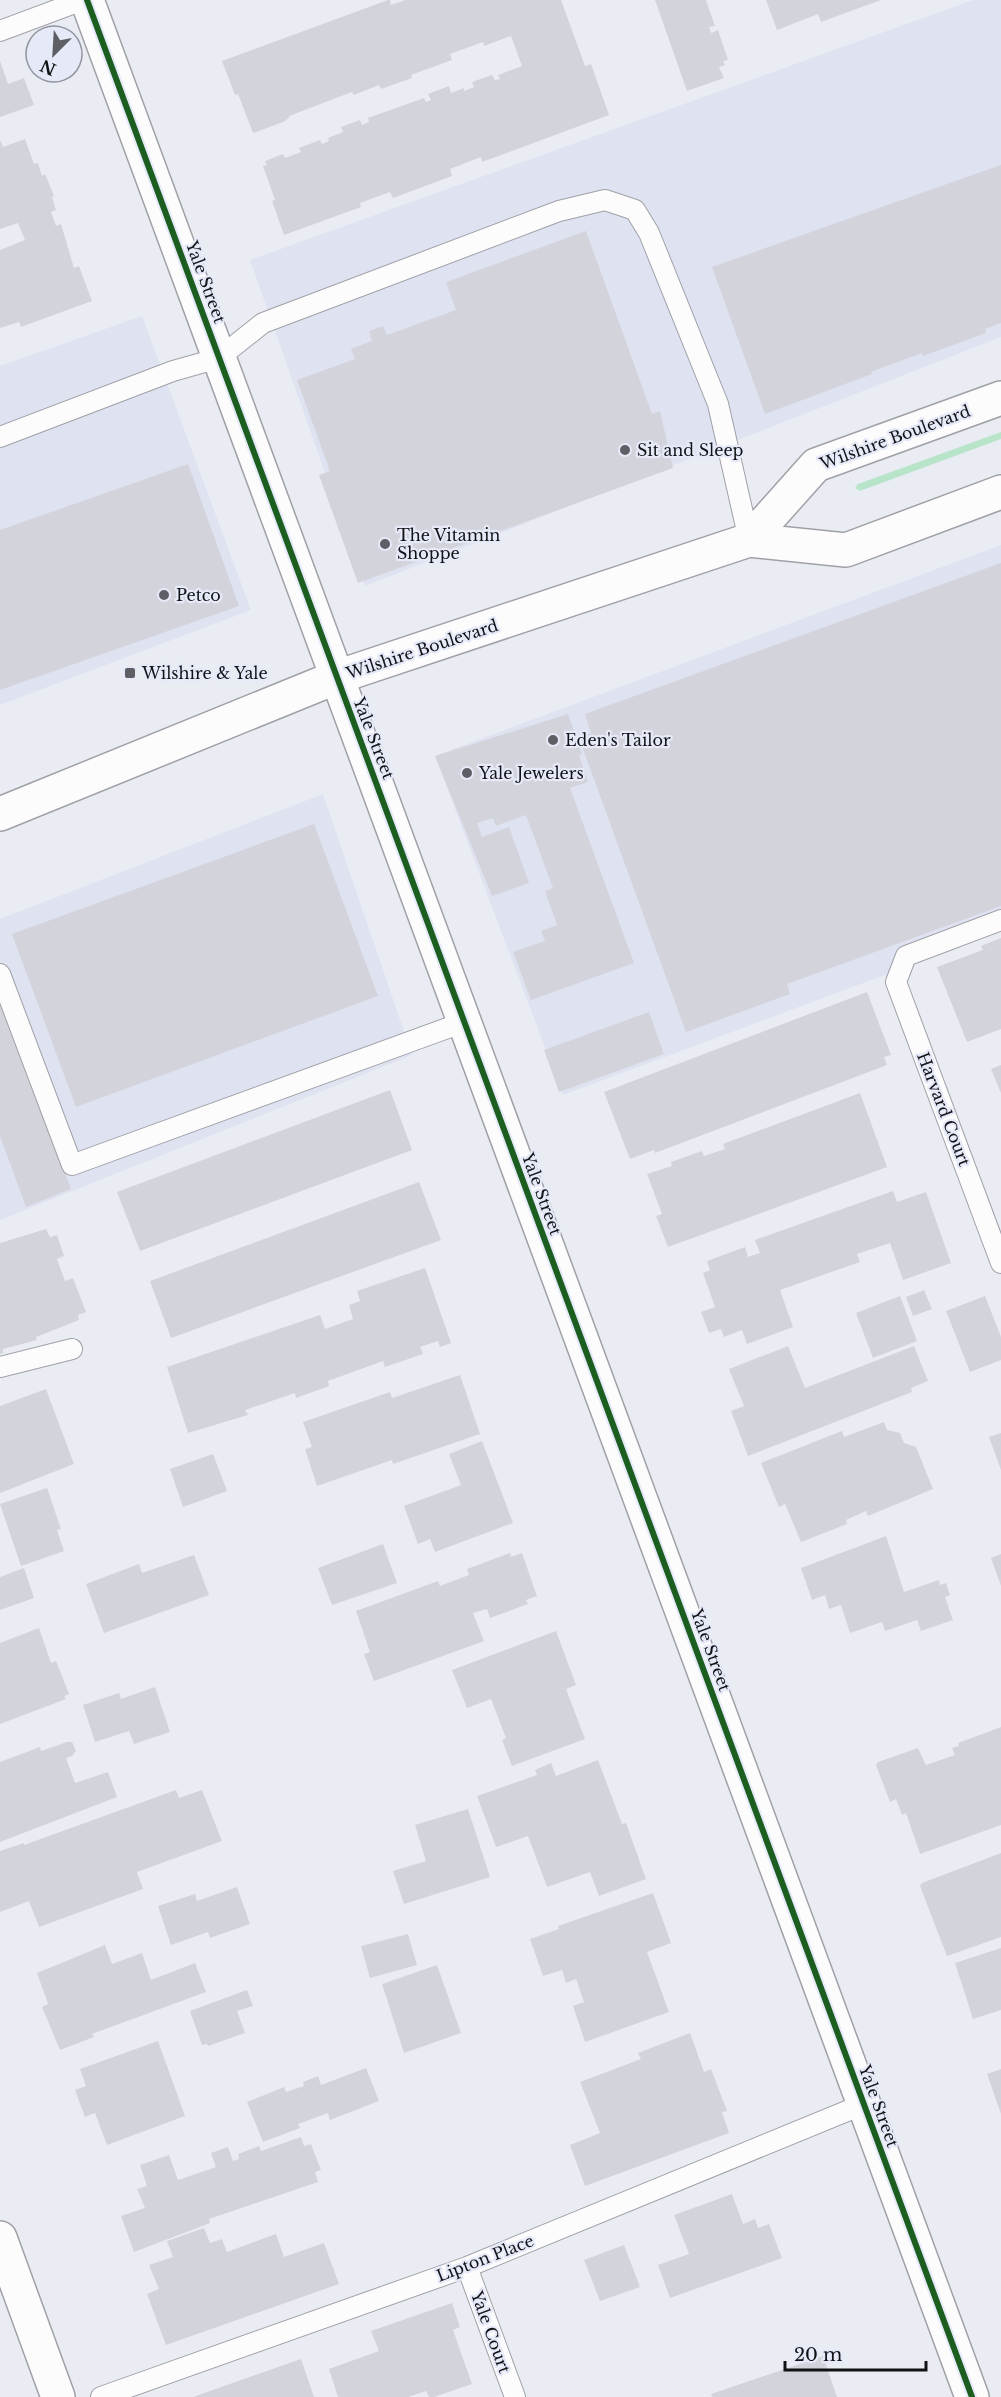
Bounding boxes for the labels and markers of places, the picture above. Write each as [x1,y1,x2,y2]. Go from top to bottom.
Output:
place label: Sit and Sleep [637,440,744,460]
marker: Sit and Sleep [618,443,632,457]
place label: The Vitamin Shoppe [397,525,500,563]
marker: The Vitamin Shoppe [378,537,392,551]
place label: Petco [176,585,221,605]
marker: Petco [157,588,171,602]
place label: Wilshire & Yale [141,663,268,683]
marker: Wilshire & Yale [123,666,137,680]
place label: Eden's Tailor [565,730,671,750]
marker: Eden's Tailor [546,733,560,747]
place label: Yale Jewelers [478,763,584,783]
marker: Yale Jewelers [460,766,474,780]

